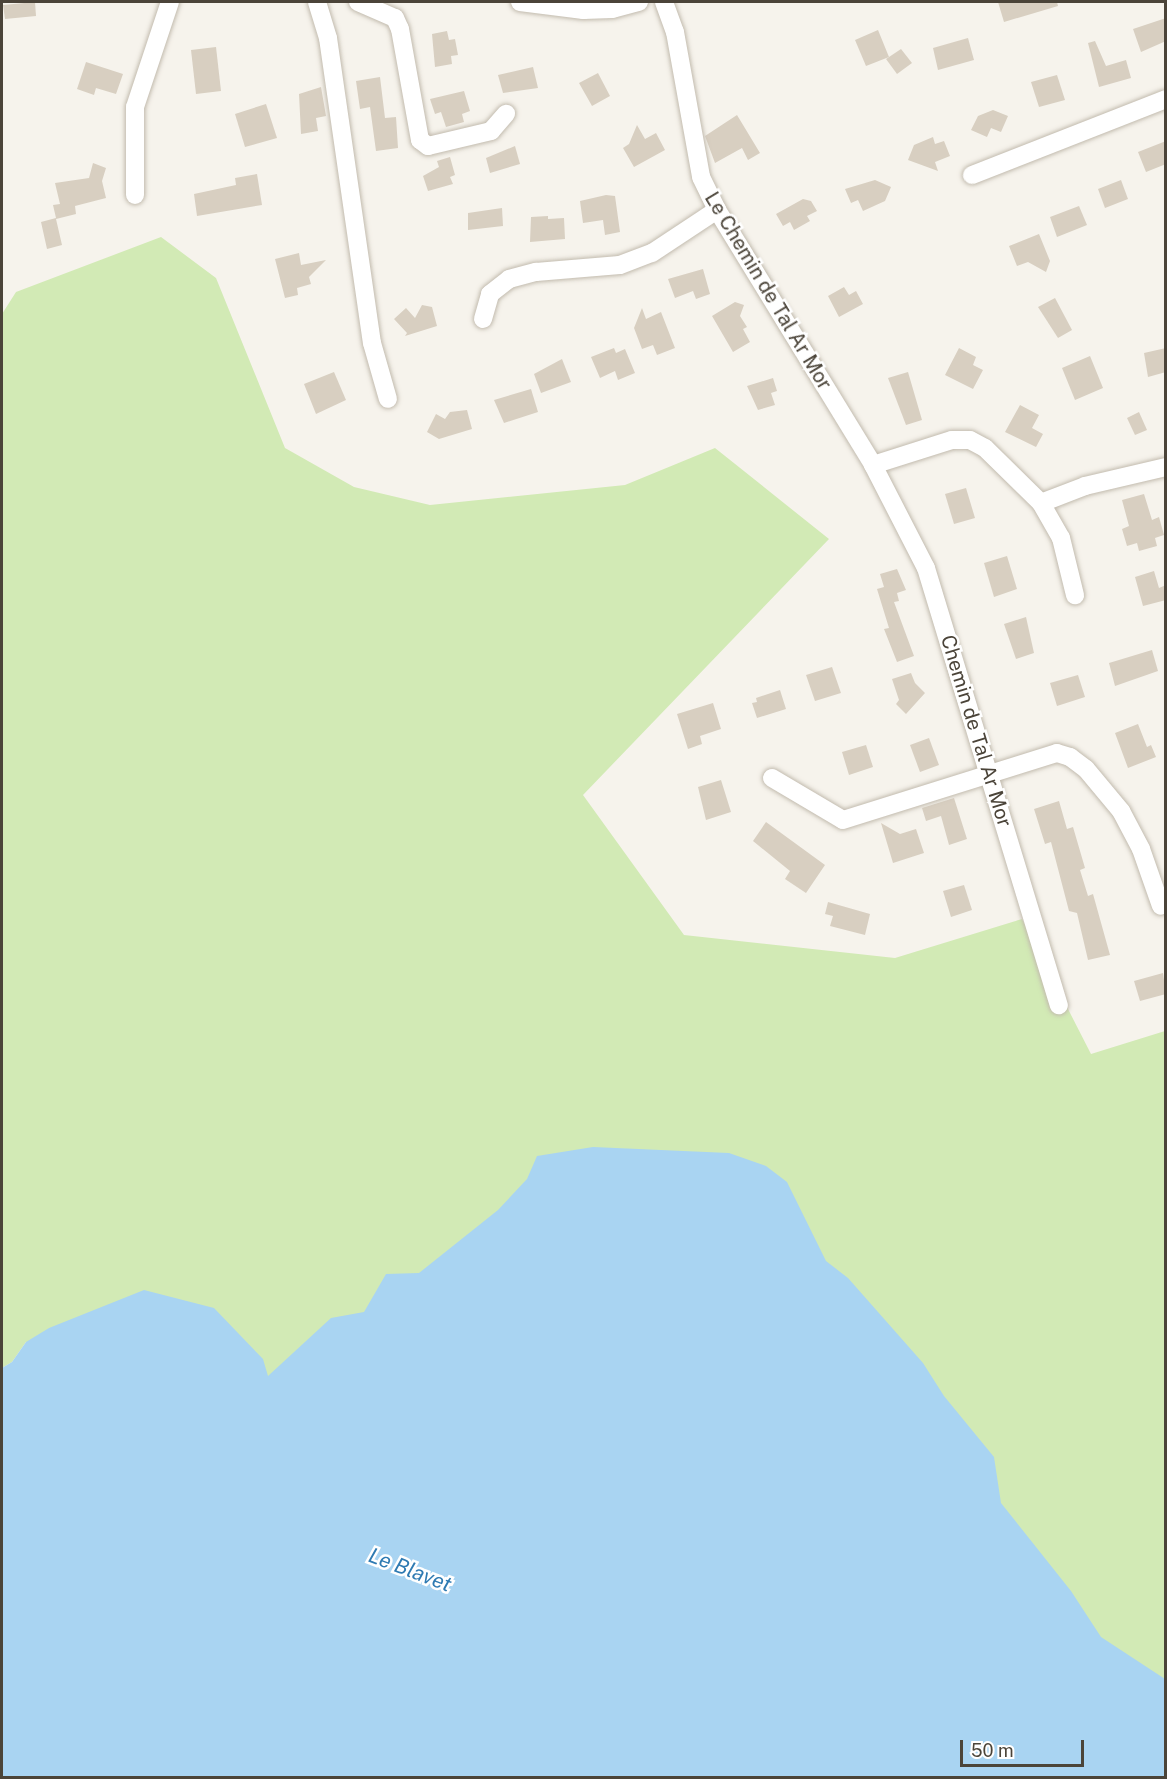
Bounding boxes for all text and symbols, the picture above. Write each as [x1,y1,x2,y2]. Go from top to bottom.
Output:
street label: Le Chemin de Tal Ar Mor [699,187,837,395]
street label: Chemin de Tal Ar Mor [935,632,1017,830]
water label: Le Blavet [365,1543,455,1597]
scale bar [963,1728,1088,1766]
text: 50 m [971,1740,1014,1761]

